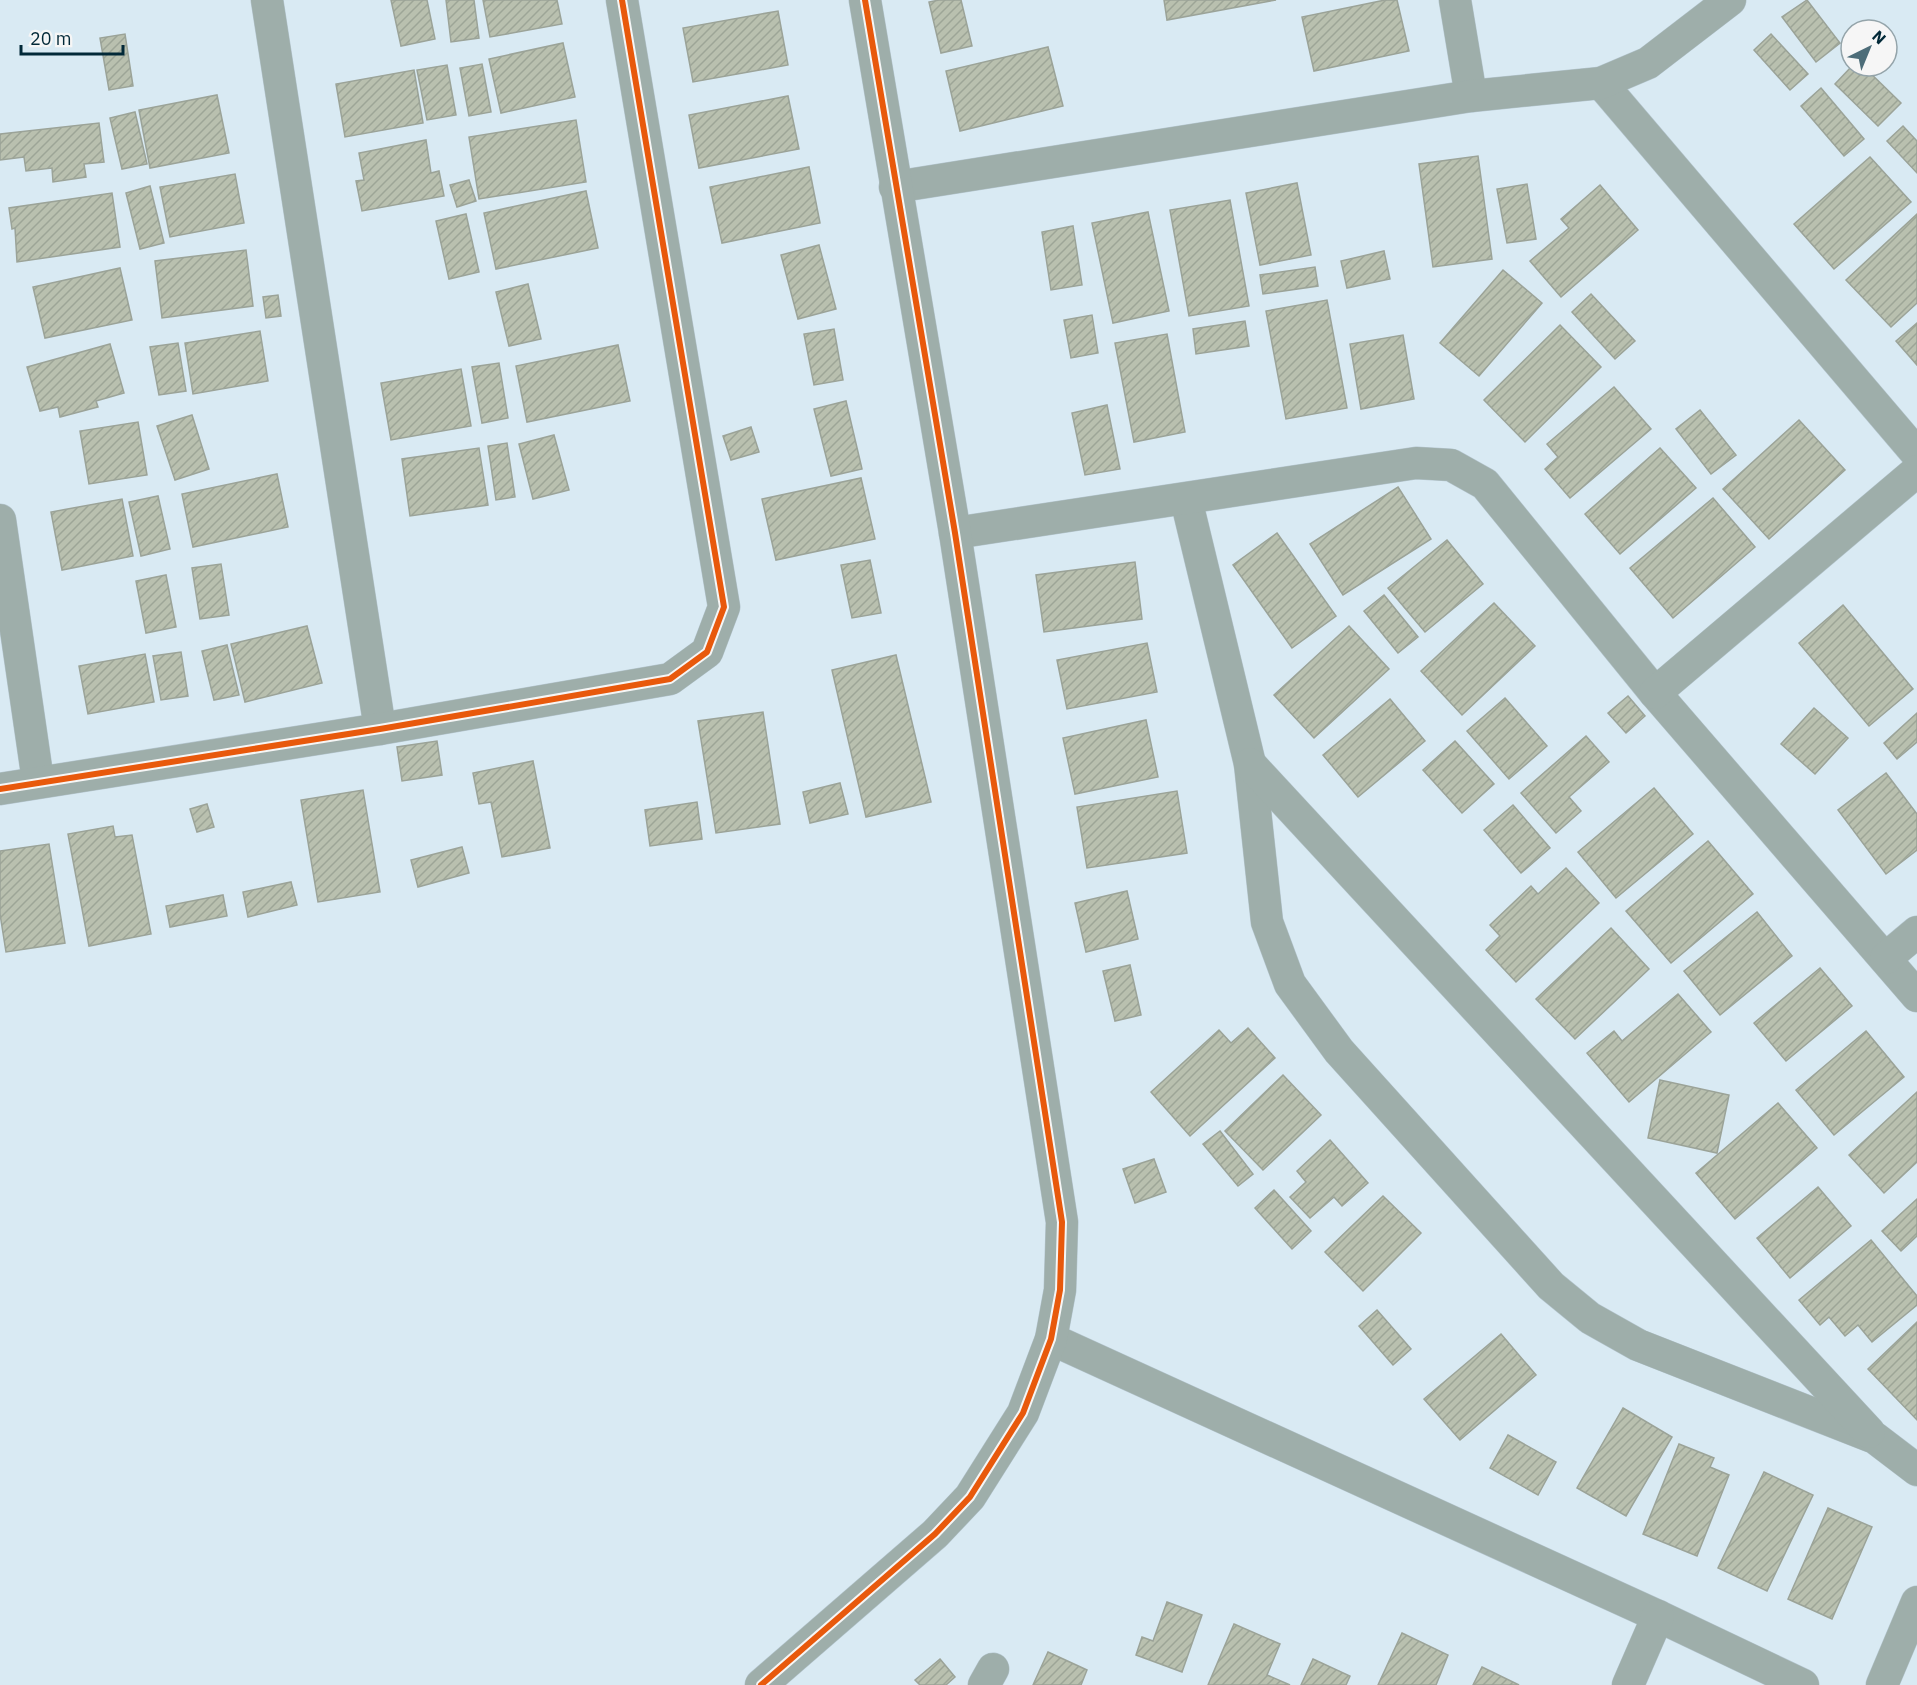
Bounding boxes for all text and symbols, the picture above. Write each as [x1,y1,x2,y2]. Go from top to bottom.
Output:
scale bar [21,18,123,56]
north arrow [1839,18,1899,78]
text: N [1868,26,1890,48]
text: 20 m [30,27,72,50]

